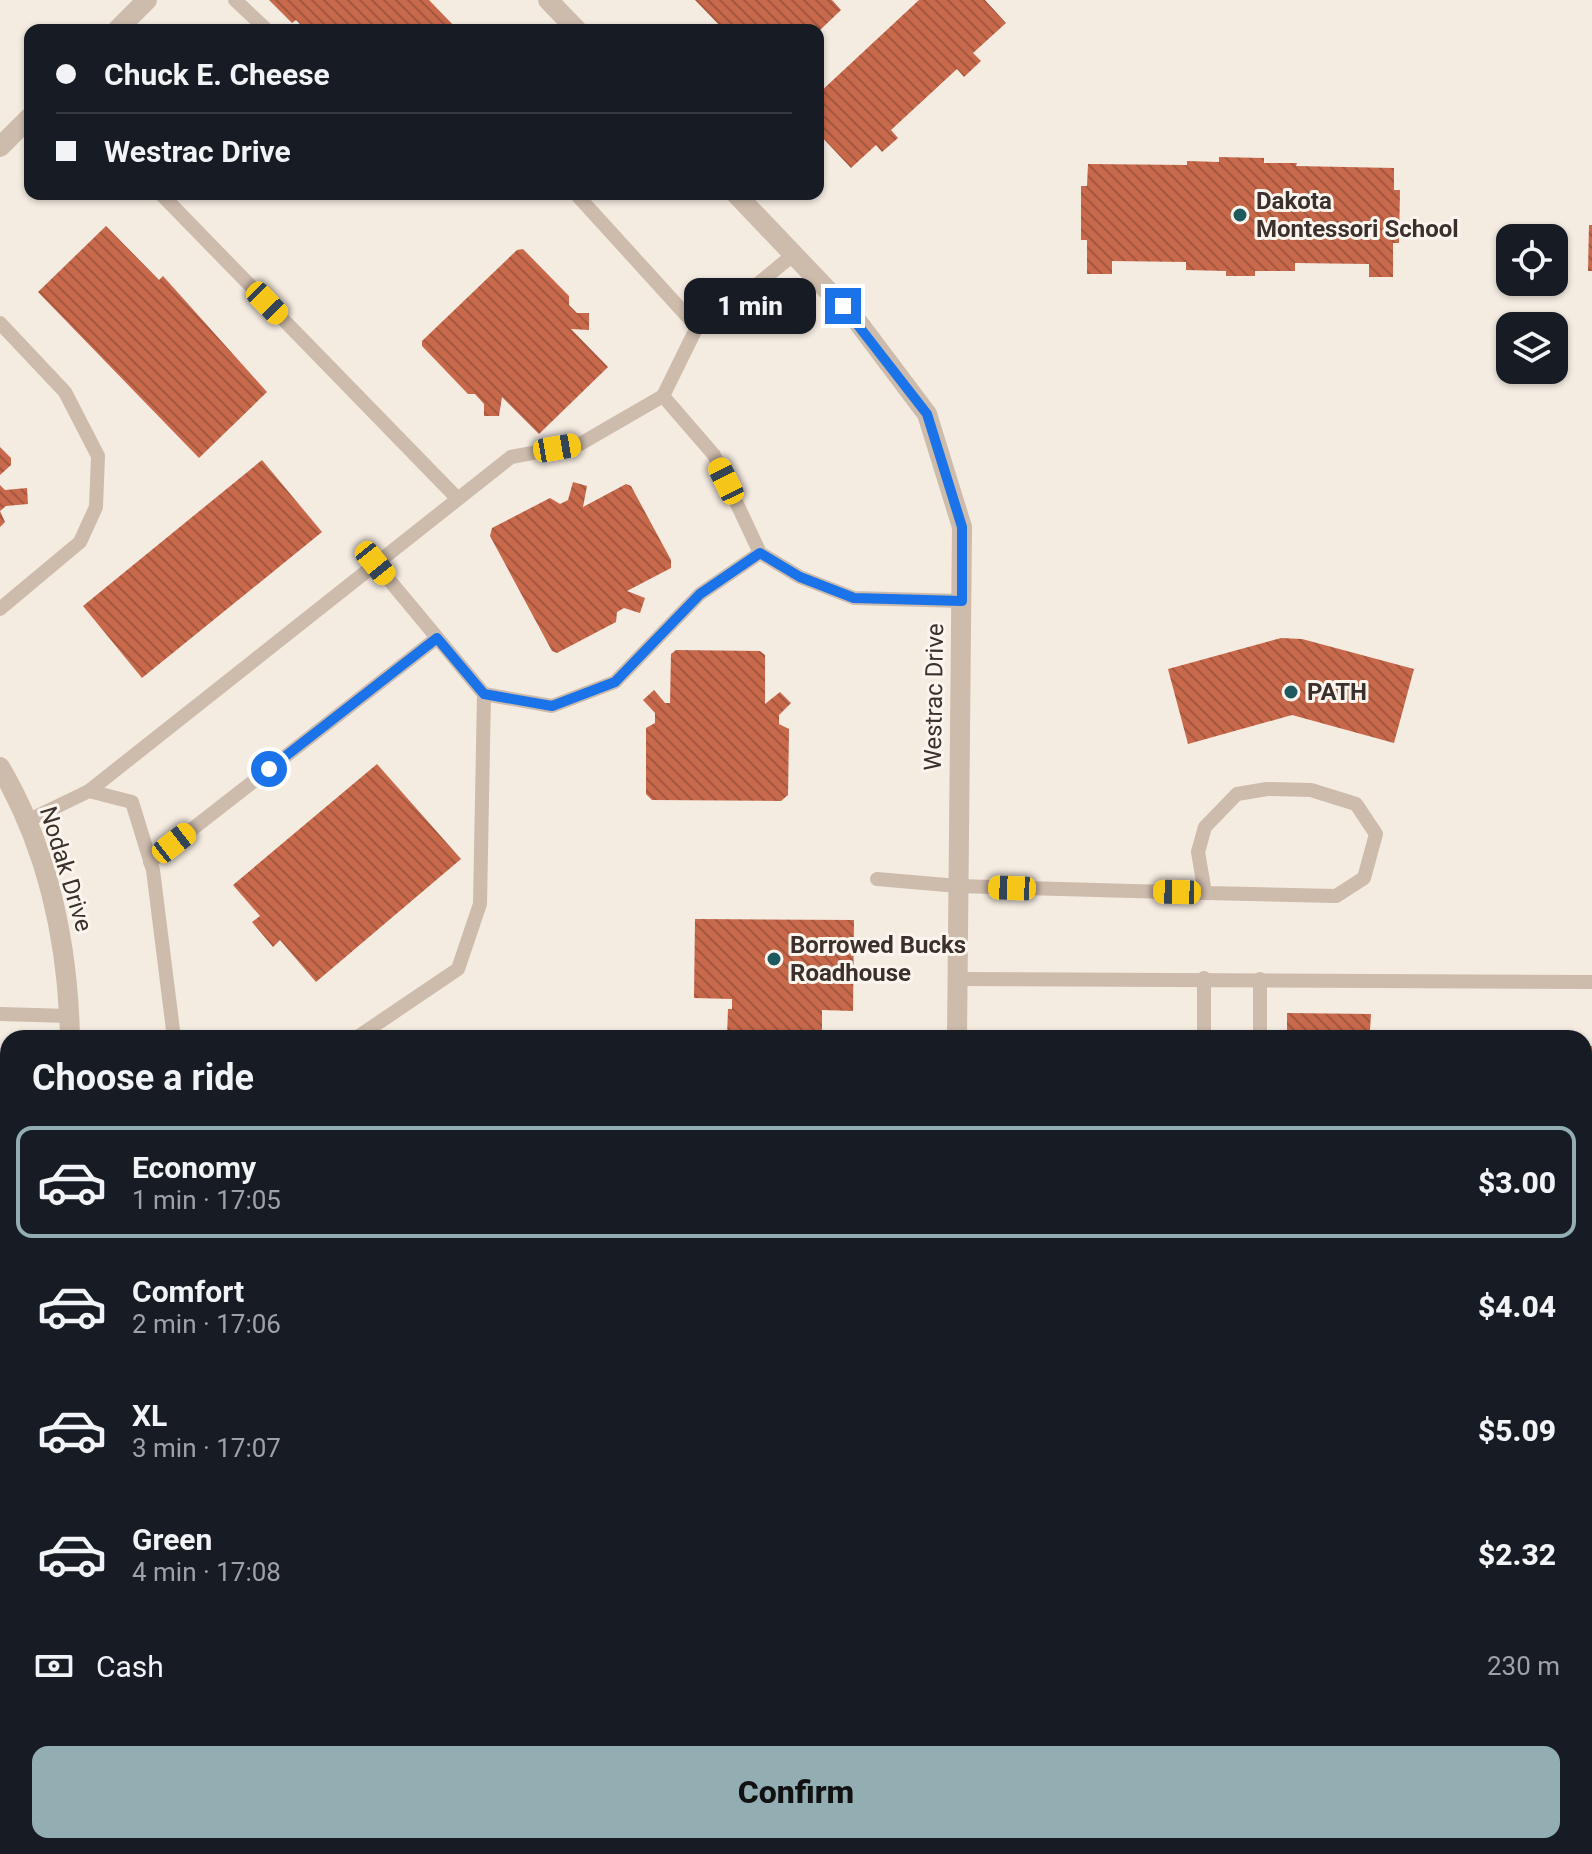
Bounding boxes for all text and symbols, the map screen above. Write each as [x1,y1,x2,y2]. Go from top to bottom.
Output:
text: Chuck E. Cheese [104,57,330,92]
text: Westrac Drive [104,134,291,169]
place label: Dakota Montessori School [1256,187,1459,243]
marker: Dakota Montessori School [1231,206,1249,224]
map controls [1496,224,1568,384]
button: locate [1496,224,1568,296]
car [242,277,292,329]
callout: 1 min [683,278,815,334]
route end [825,288,861,324]
text: 1 min [717,291,783,321]
button: layers [1496,312,1568,384]
car [531,432,583,464]
car [705,454,747,508]
car [351,537,399,589]
street label: Westrac Drive [919,623,949,771]
place label: PATH [1307,678,1367,706]
marker: PATH [1282,683,1300,701]
route start [251,751,287,787]
street label: Nodak Drive [34,803,98,935]
car [148,819,200,867]
car [988,875,1036,901]
car [1153,880,1201,904]
place label: Borrowed Bucks Roadhouse [790,931,966,987]
marker: Borrowed Bucks Roadhouse [765,950,783,968]
text: Choose a ride [32,1057,254,1099]
icon: car [36,1146,108,1218]
text: Economy [132,1150,256,1185]
text: $3.00 [1478,1165,1556,1200]
text: 1 min · 17:05 [132,1185,281,1215]
icon: car [36,1270,108,1342]
text: Comfort [132,1274,244,1309]
text: $4.04 [1478,1289,1556,1324]
text: 2 min · 17:06 [132,1309,281,1339]
icon: car [36,1394,108,1466]
text: XL [132,1398,167,1433]
text: $5.09 [1478,1413,1556,1448]
text: 3 min · 17:07 [132,1433,281,1463]
icon: car [36,1518,108,1590]
text: Green [132,1522,212,1557]
text: $2.32 [1478,1537,1556,1572]
text: 4 min · 17:08 [132,1557,281,1587]
icon: cash [32,1644,76,1688]
text: Cash [96,1649,164,1684]
text: 230 m [1487,1651,1560,1681]
button: Confirm [32,1746,1560,1838]

